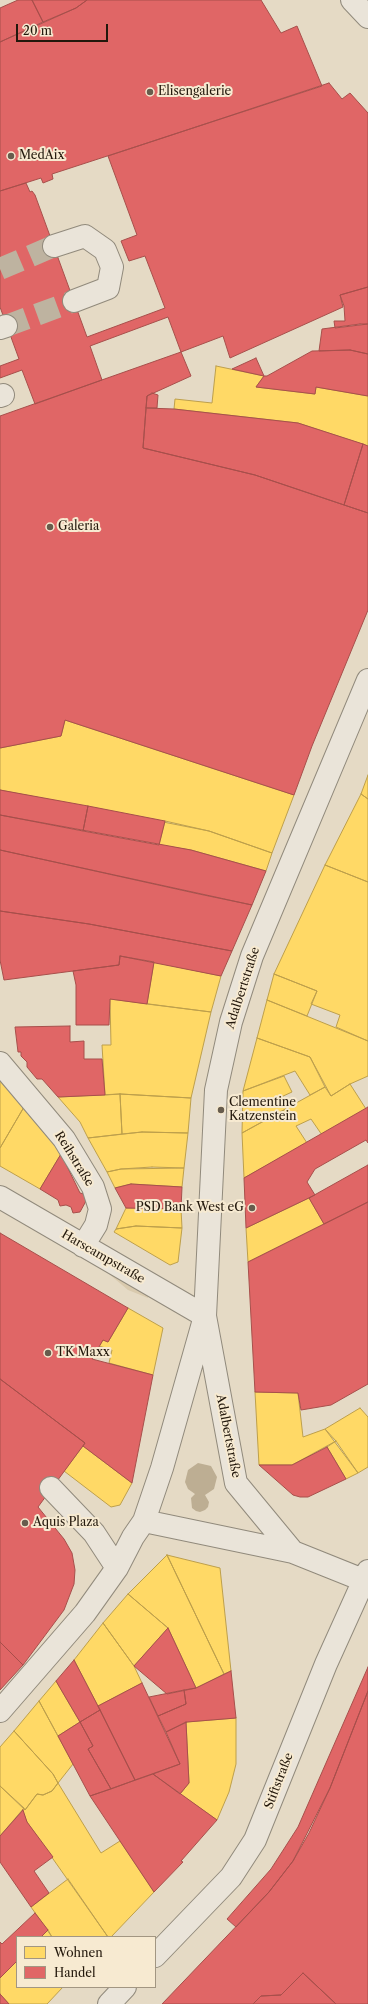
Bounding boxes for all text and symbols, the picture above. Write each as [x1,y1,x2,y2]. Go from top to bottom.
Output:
scale bar [18,16,110,42]
text: 20 m [23,23,52,38]
place label: Elisengalerie [158,85,231,99]
marker: Elisengalerie [145,87,155,97]
place label: MedAix [19,149,64,163]
marker: MedAix [6,151,16,161]
place label: Galeria [58,520,99,534]
marker: Galeria [45,522,55,532]
street label: Adalbertstraße [223,945,263,1031]
place label: Clementine Katzenstein [229,1096,297,1124]
marker: Clementine Katzenstein [216,1105,226,1115]
street label: Reihstraße [51,1129,97,1189]
place label: PSD Bank West eG [136,1201,244,1215]
marker: PSD Bank West eG [247,1203,257,1213]
street label: Harscampstraße [59,1227,147,1287]
place label: TK Maxx [56,1346,110,1360]
marker: TK Maxx [43,1348,53,1358]
street label: Adalbertstraße [213,1393,243,1479]
place label: Aquis Plaza [33,1516,99,1530]
marker: Aquis Plaza [20,1518,30,1528]
street label: Stiftstraße [262,1751,296,1811]
legend [16,1936,156,1988]
text: Wohnen [54,1945,103,1960]
text: Handel [54,1965,96,1980]

